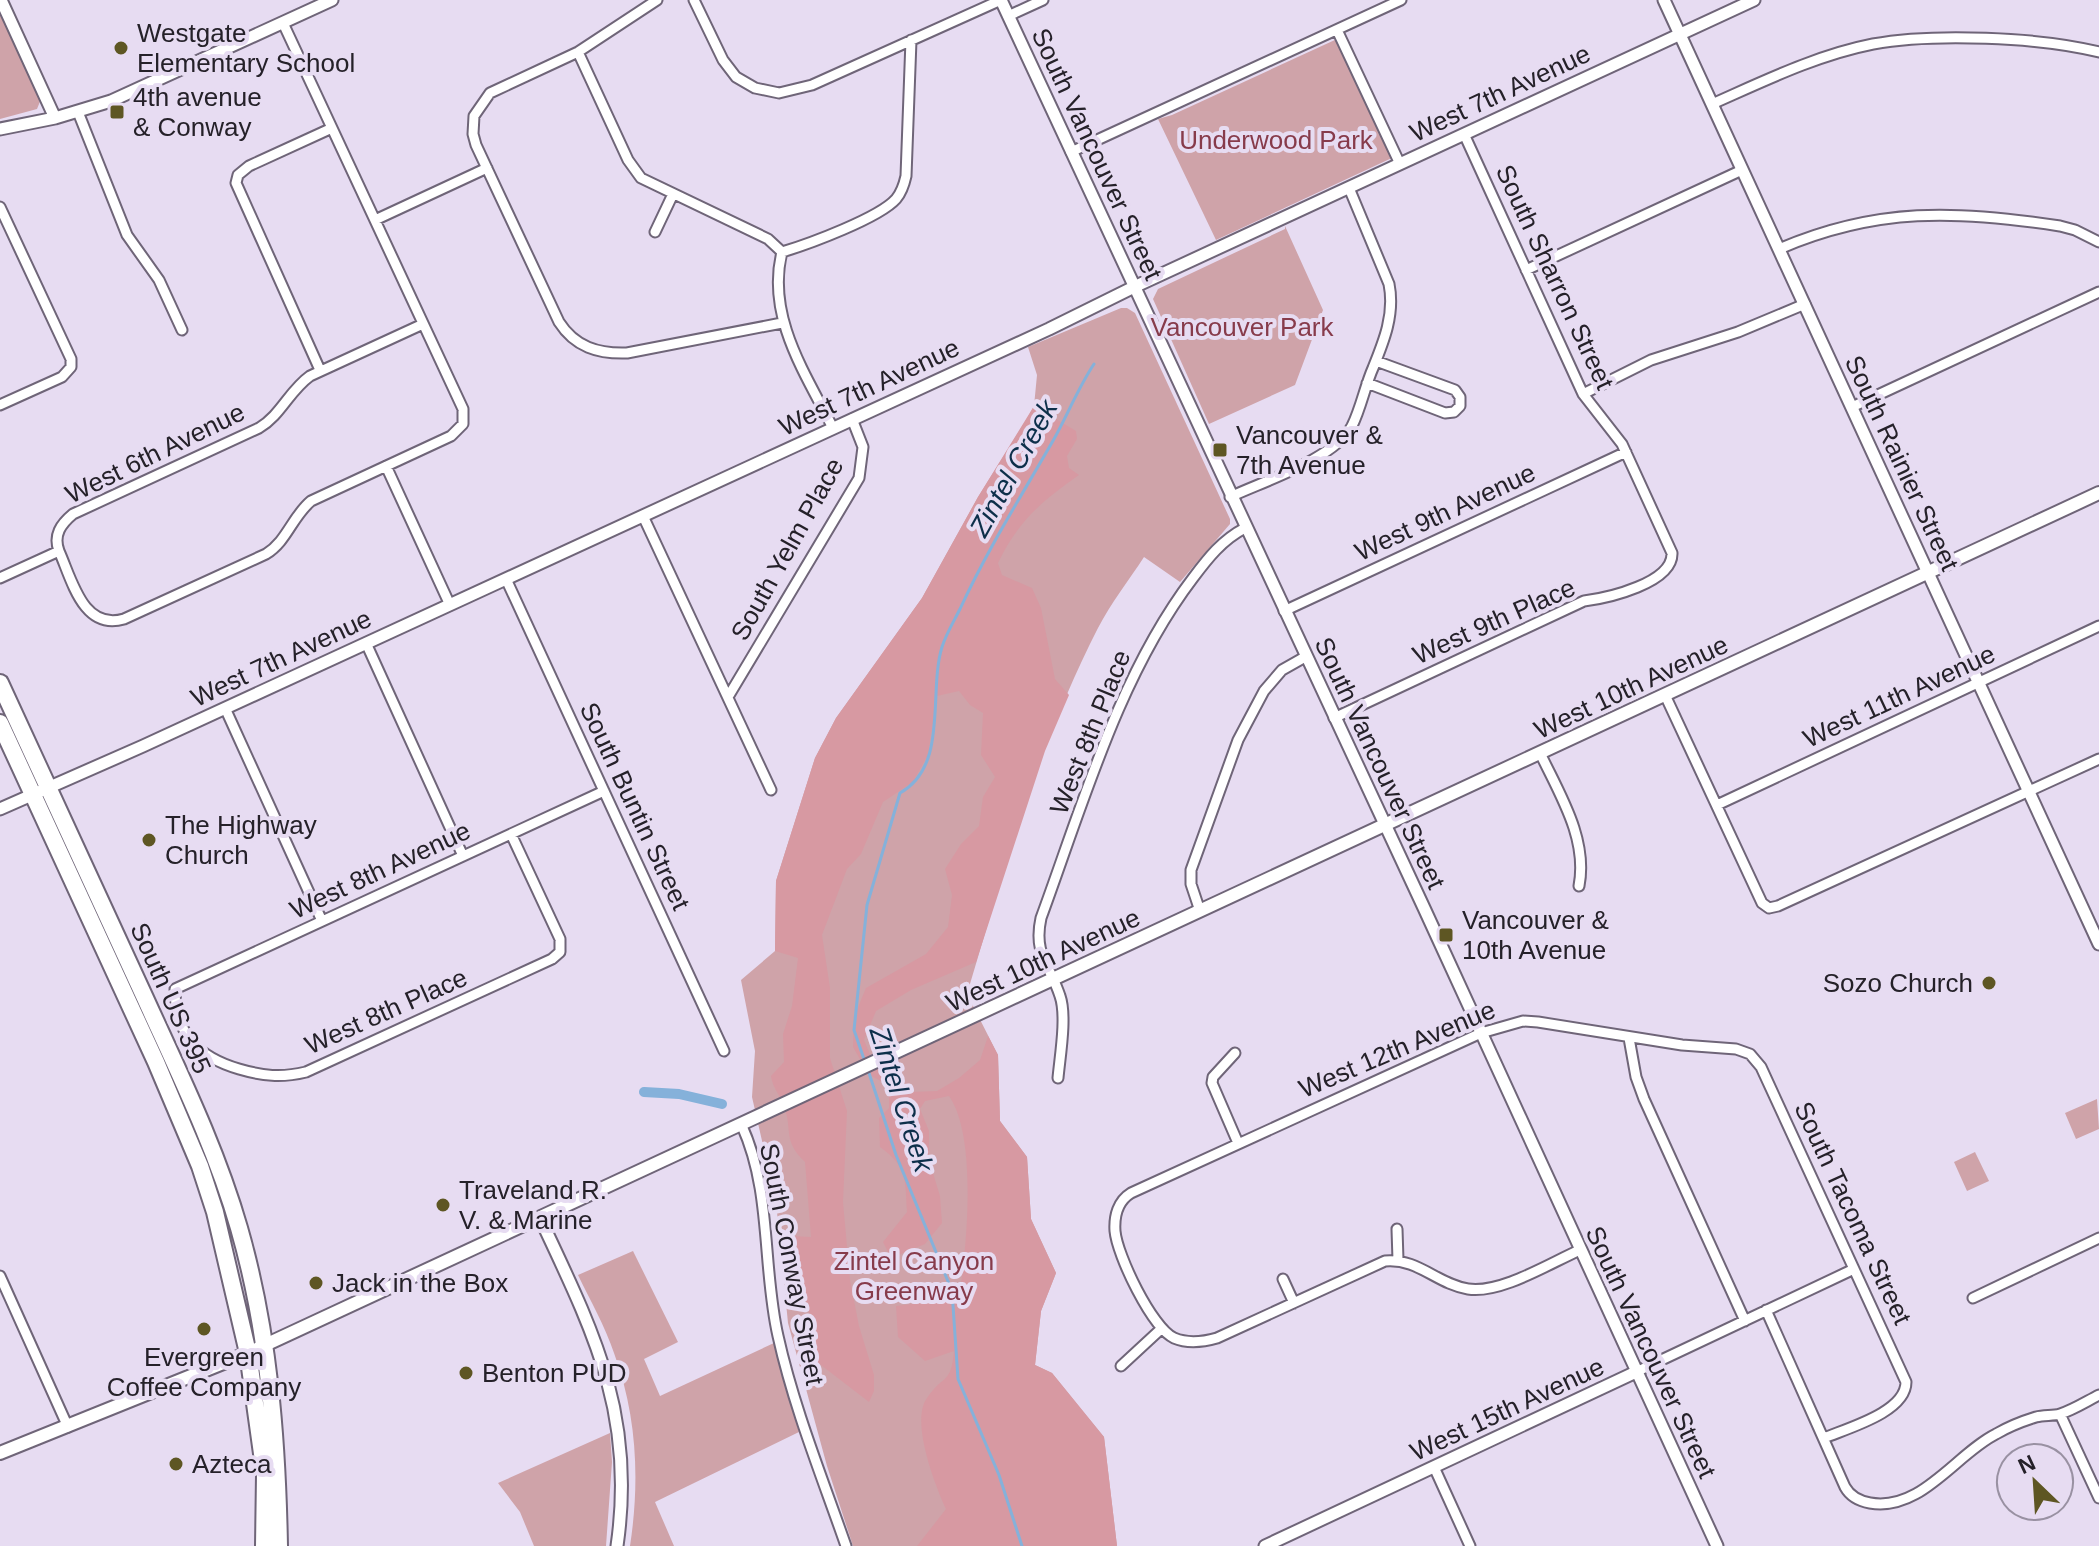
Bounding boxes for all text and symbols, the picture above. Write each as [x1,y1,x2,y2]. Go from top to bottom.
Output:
place label: Westgate Elementary School [137,18,355,78]
street label: South Vancouver Street [1025,23,1169,285]
street label: West 7th Avenue [1405,38,1595,148]
marker: Westgate Elementary School [112,39,130,57]
place label: 4th avenue & Conway [133,82,262,142]
marker: 4th avenue & Conway [108,103,126,121]
park label: Underwood Park [1179,125,1374,155]
street label: South Sharron Street [1490,160,1621,395]
park label: Vancouver Park [1150,312,1335,342]
street label: West 7th Avenue [774,332,964,442]
street label: South Rainier Street [1839,351,1965,576]
water label: Zintel Creek [963,393,1065,543]
street label: West 6th Avenue [61,397,249,509]
place label: Vancouver & 7th Avenue [1236,420,1383,480]
marker: Vancouver & 7th Avenue [1211,441,1229,459]
street label: South Yelm Place [724,453,850,645]
street label: West 9th Avenue [1350,457,1540,567]
street label: West 9th Place [1408,572,1580,670]
street label: West 7th Avenue [186,603,376,713]
street label: West 10th Avenue [1529,629,1733,745]
street label: South Vancouver Street [1308,632,1452,894]
street label: West 11th Avenue [1798,638,2000,754]
street label: West 8th Place [1043,646,1137,818]
street label: South Buntin Street [574,697,697,915]
place label: The Highway Church [165,810,317,870]
street label: West 8th Avenue [285,815,475,925]
marker: The Highway Church [140,831,158,849]
street label: West 10th Avenue [941,902,1145,1018]
place label: Vancouver & 10th Avenue [1462,905,1609,965]
street label: South US 395 [124,918,218,1078]
marker: Vancouver & 10th Avenue [1437,926,1455,944]
street label: West 8th Place [300,962,472,1060]
place label: Sozo Church [1823,968,1973,998]
marker: Sozo Church [1980,974,1998,992]
street label: West 12th Avenue [1294,994,1500,1104]
water label: Zintel Creek [863,1022,940,1178]
street label: South Tacoma Street [1788,1097,1918,1330]
street label: South Conway Street [754,1141,830,1388]
place label: Traveland R. V. & Marine [459,1175,607,1235]
marker: Traveland R. V. & Marine [434,1196,452,1214]
street label: South Vancouver Street [1579,1221,1723,1483]
park label: Zintel Canyon Greenway [834,1246,994,1306]
place label: Jack in the Box [332,1268,508,1298]
marker: Jack in the Box [307,1274,325,1292]
marker: Evergreen Coffee Company [195,1320,213,1338]
place label: Evergreen Coffee Company [107,1342,301,1402]
street label: West 15th Avenue [1405,1351,1609,1467]
place label: Benton PUD [482,1358,627,1388]
marker: Benton PUD [457,1364,475,1382]
north arrow [1995,1442,2075,1522]
place label: Azteca [192,1449,272,1479]
text: N [2014,1450,2039,1479]
marker: Azteca [167,1455,185,1473]

